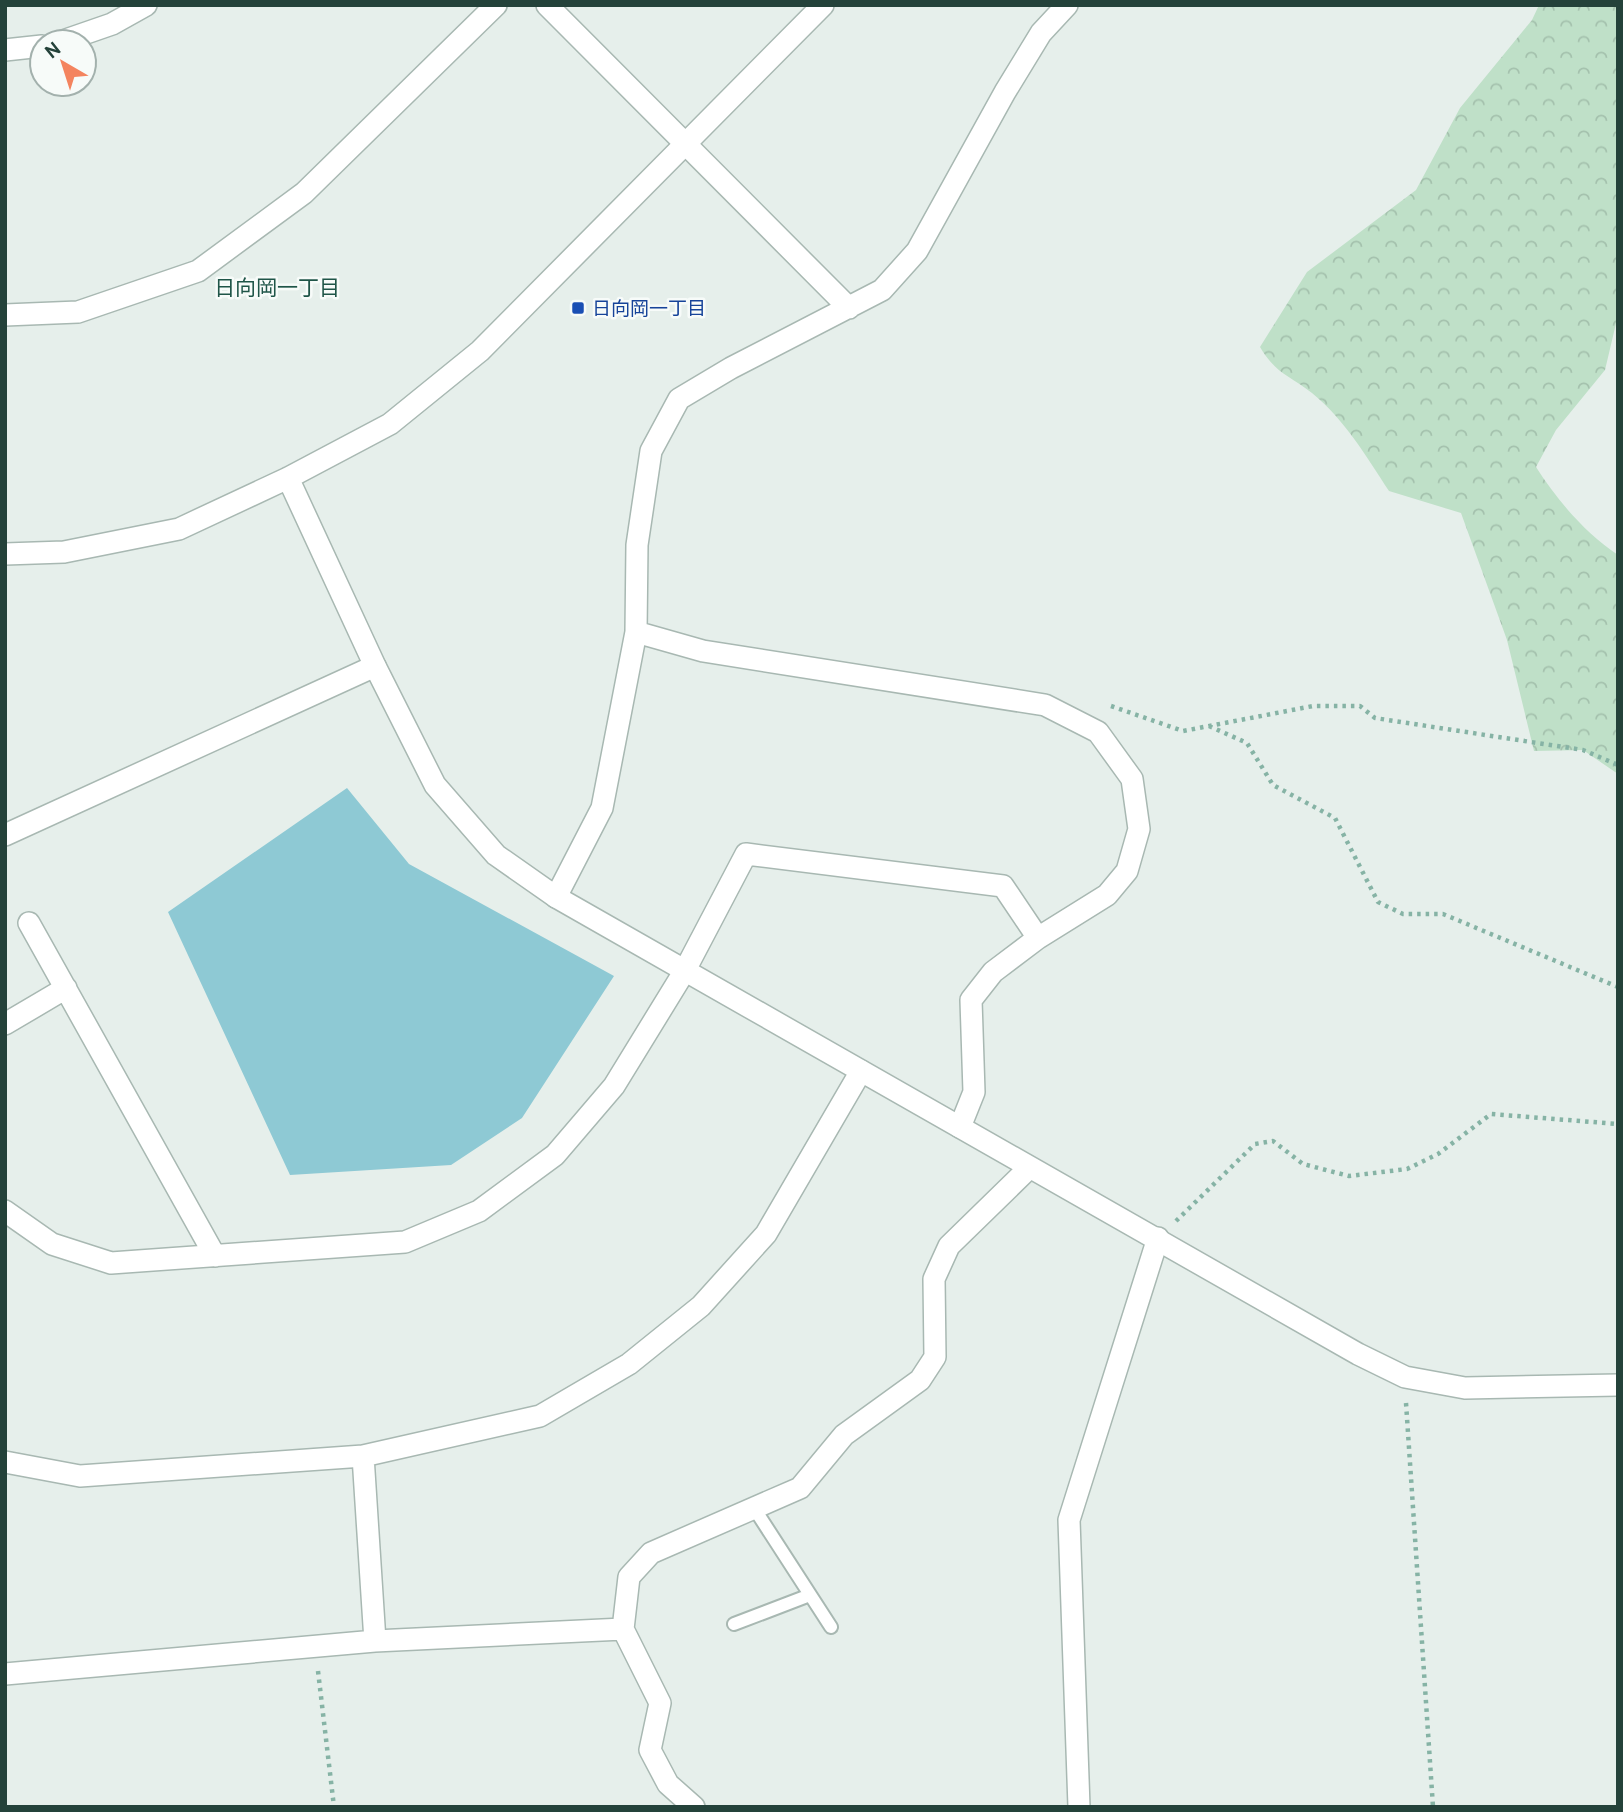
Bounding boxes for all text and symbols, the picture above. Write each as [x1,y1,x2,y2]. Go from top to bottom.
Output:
north arrow [28,28,98,98]
text: N [41,38,66,65]
district label: 日向岡一丁目 [214,276,340,303]
place label: 日向岡一丁目 [592,298,706,322]
marker: 日向岡一丁目 [570,300,586,316]

